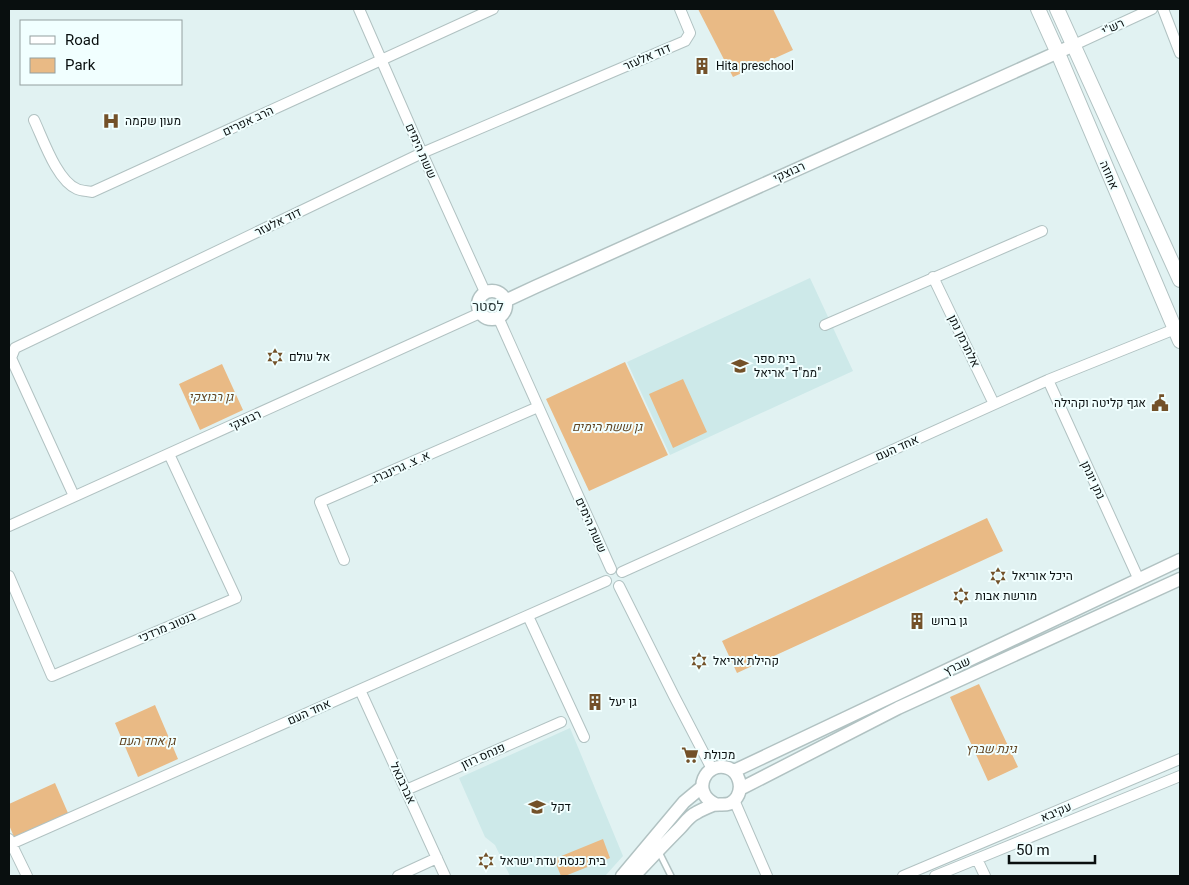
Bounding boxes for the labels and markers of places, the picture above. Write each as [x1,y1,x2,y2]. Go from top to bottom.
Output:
building icon: Hita preschool [692,56,712,76]
place label: Hita preschool [716,57,794,75]
hospital icon: מעון שקמה [101,111,121,131]
place label: מעון שקמה [125,112,181,130]
synagogue icon: אל עולם [265,347,285,367]
place label: אל עולם [289,348,330,366]
place label: בית ספר ממ"ד "אריאל" [754,350,821,382]
school or university icon: בית ספר ממ"ד "אריאל" [730,356,750,376]
public building icon: אגף קליטה וקהילה [1150,393,1170,413]
place label: אגף קליטה וקהילה [1054,394,1146,412]
synagogue icon: היכל אוריאל [988,566,1008,586]
place label: היכל אוריאל [1012,567,1073,585]
synagogue icon: מורשת אבות [951,586,971,606]
place label: מורשת אבות [975,587,1037,605]
building icon: גן ברוש [907,611,927,631]
place label: גן ברוש [931,612,968,630]
synagogue icon: קהילת אריאל [689,651,709,671]
place label: קהילת אריאל [713,652,779,670]
building icon: גן יעל [585,692,605,712]
place label: גן יעל [609,693,637,711]
supermarket icon: מכולת [680,745,700,765]
place label: מכולת [704,746,735,764]
school or university icon: דקל [527,797,547,817]
place label: דקל [551,798,571,816]
synagogue icon: בית כנסת עדת ישראל [476,851,496,871]
place label: בית כנסת עדת ישראל [500,852,607,870]

